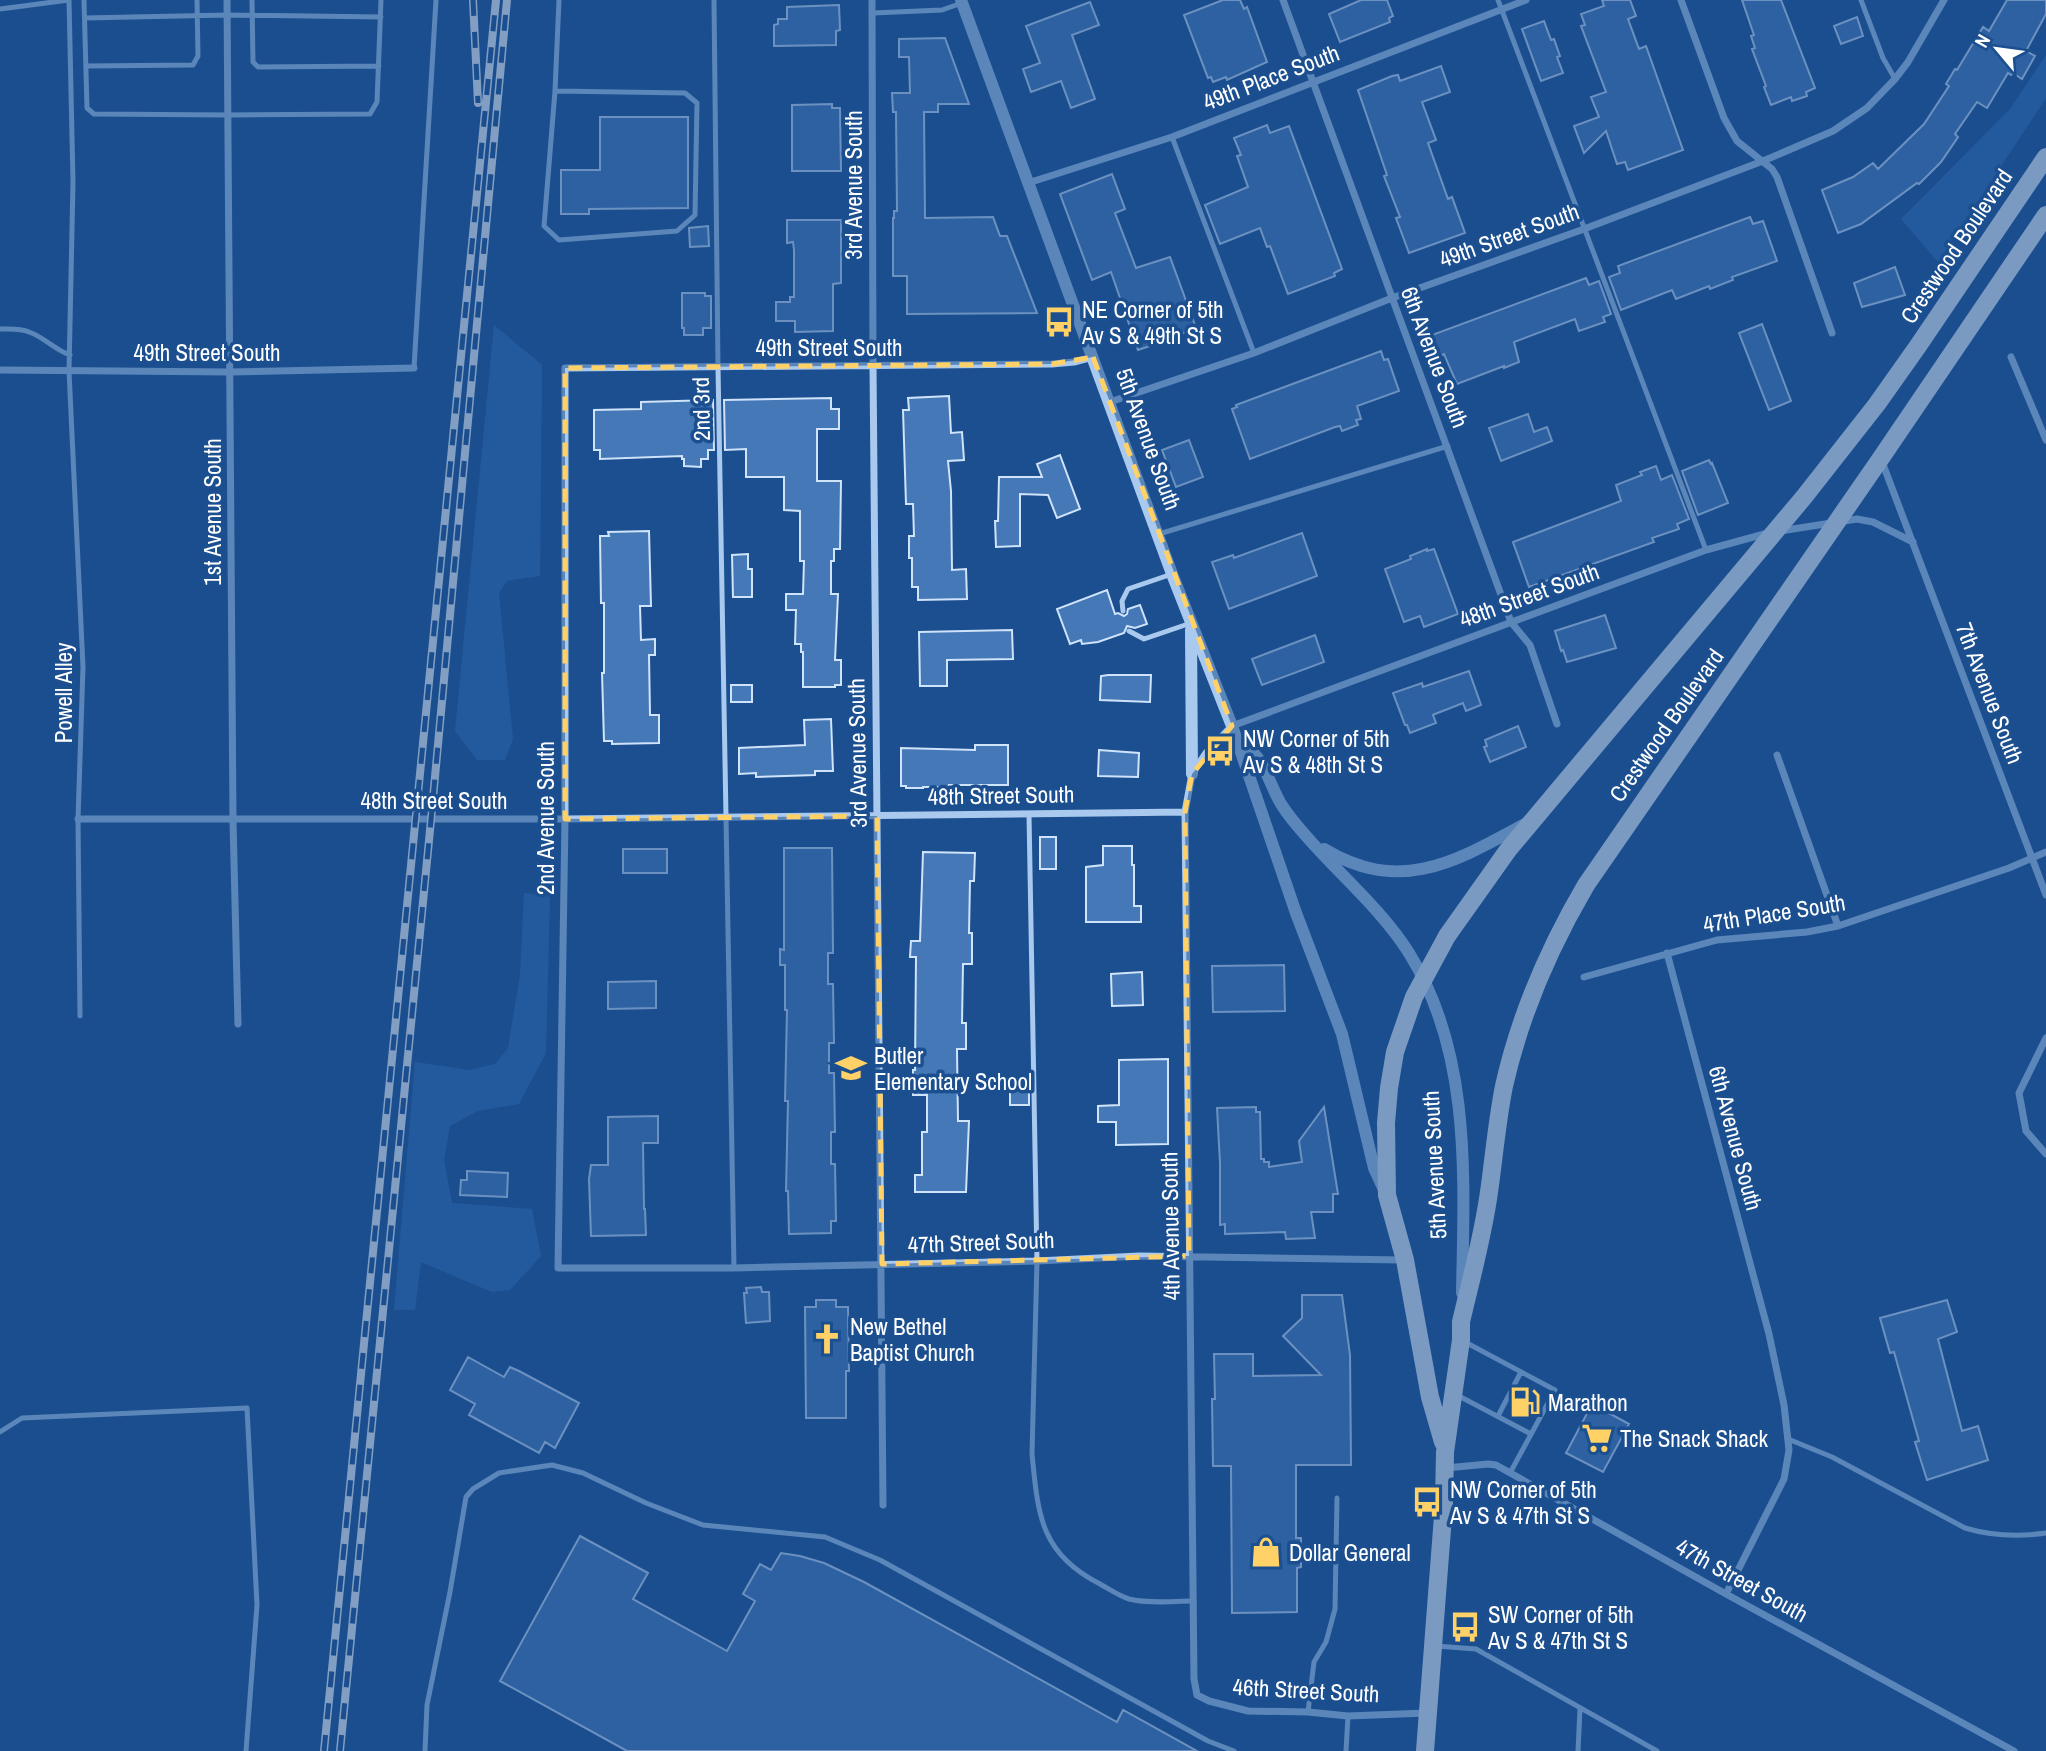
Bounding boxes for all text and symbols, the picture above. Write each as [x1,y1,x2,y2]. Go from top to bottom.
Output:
north arrow [1962,14,2032,84]
text: N [1968,30,1996,52]
street label: 49th Place South [1198,37,1344,117]
street label: 3rd Avenue South [838,110,869,260]
street label: Crestwood Boulevard [1893,163,2019,329]
street label: 49th Street South [1435,195,1583,275]
street label: 6th Avenue South [1394,282,1476,432]
place label: NE Corner of 5th Av S & 49th St S [1081,294,1224,351]
bus stop icon: NE Corner of 5th Av S & 49th St S [1042,305,1076,339]
street label: 49th Street South [756,332,902,363]
street label: 49th Street South [134,337,280,368]
street label: 5th Avenue South [1109,364,1189,514]
street label: 2nd 3rd [685,377,717,441]
street label: 1st Avenue South [197,438,228,586]
street label: 48th Street South [1455,555,1603,635]
street label: 7th Avenue South [1949,618,2031,768]
street label: Powell Alley [48,642,79,743]
street label: Crestwood Boulevard [1602,642,1730,808]
street label: 3rd Avenue South [840,678,874,828]
place label: NW Corner of 5th Av S & 48th St S [1242,723,1390,780]
bus stop icon: NW Corner of 5th Av S & 48th St S [1203,734,1237,768]
street label: 2nd Avenue South [530,741,561,895]
street label: 48th Street South [927,778,1075,812]
street label: 48th Street South [361,785,507,816]
street label: 47th Place South [1701,886,1847,940]
place label: Butler Elementary School [874,1040,1032,1097]
school or university icon: Butler Elementary School [834,1051,868,1085]
street label: 6th Avenue South [1702,1062,1770,1214]
street label: 5th Avenue South [1415,1090,1453,1240]
street label: 4th Avenue South [1153,1151,1187,1301]
street label: 47th Street South [907,1224,1055,1260]
place label: New Bethel Baptist Church [850,1311,975,1368]
church icon: New Bethel Baptist Church [810,1322,844,1356]
fuel station icon: Marathon [1508,1385,1542,1419]
place label: Marathon [1548,1387,1628,1418]
supermarket icon: The Snack Shack [1580,1421,1614,1455]
place label: The Snack Shack [1620,1423,1768,1454]
place label: NW Corner of 5th Av S & 47th St S [1449,1474,1597,1531]
bus stop icon: NW Corner of 5th Av S & 47th St S [1410,1485,1444,1519]
street label: 47th Street South [1670,1531,1814,1629]
shop icon: Dollar General [1249,1535,1283,1569]
place label: Dollar General [1289,1537,1411,1568]
place label: SW Corner of 5th Av S & 47th St S [1487,1599,1634,1656]
bus stop icon: SW Corner of 5th Av S & 47th St S [1448,1610,1482,1644]
street label: 46th Street South [1232,1671,1380,1709]

